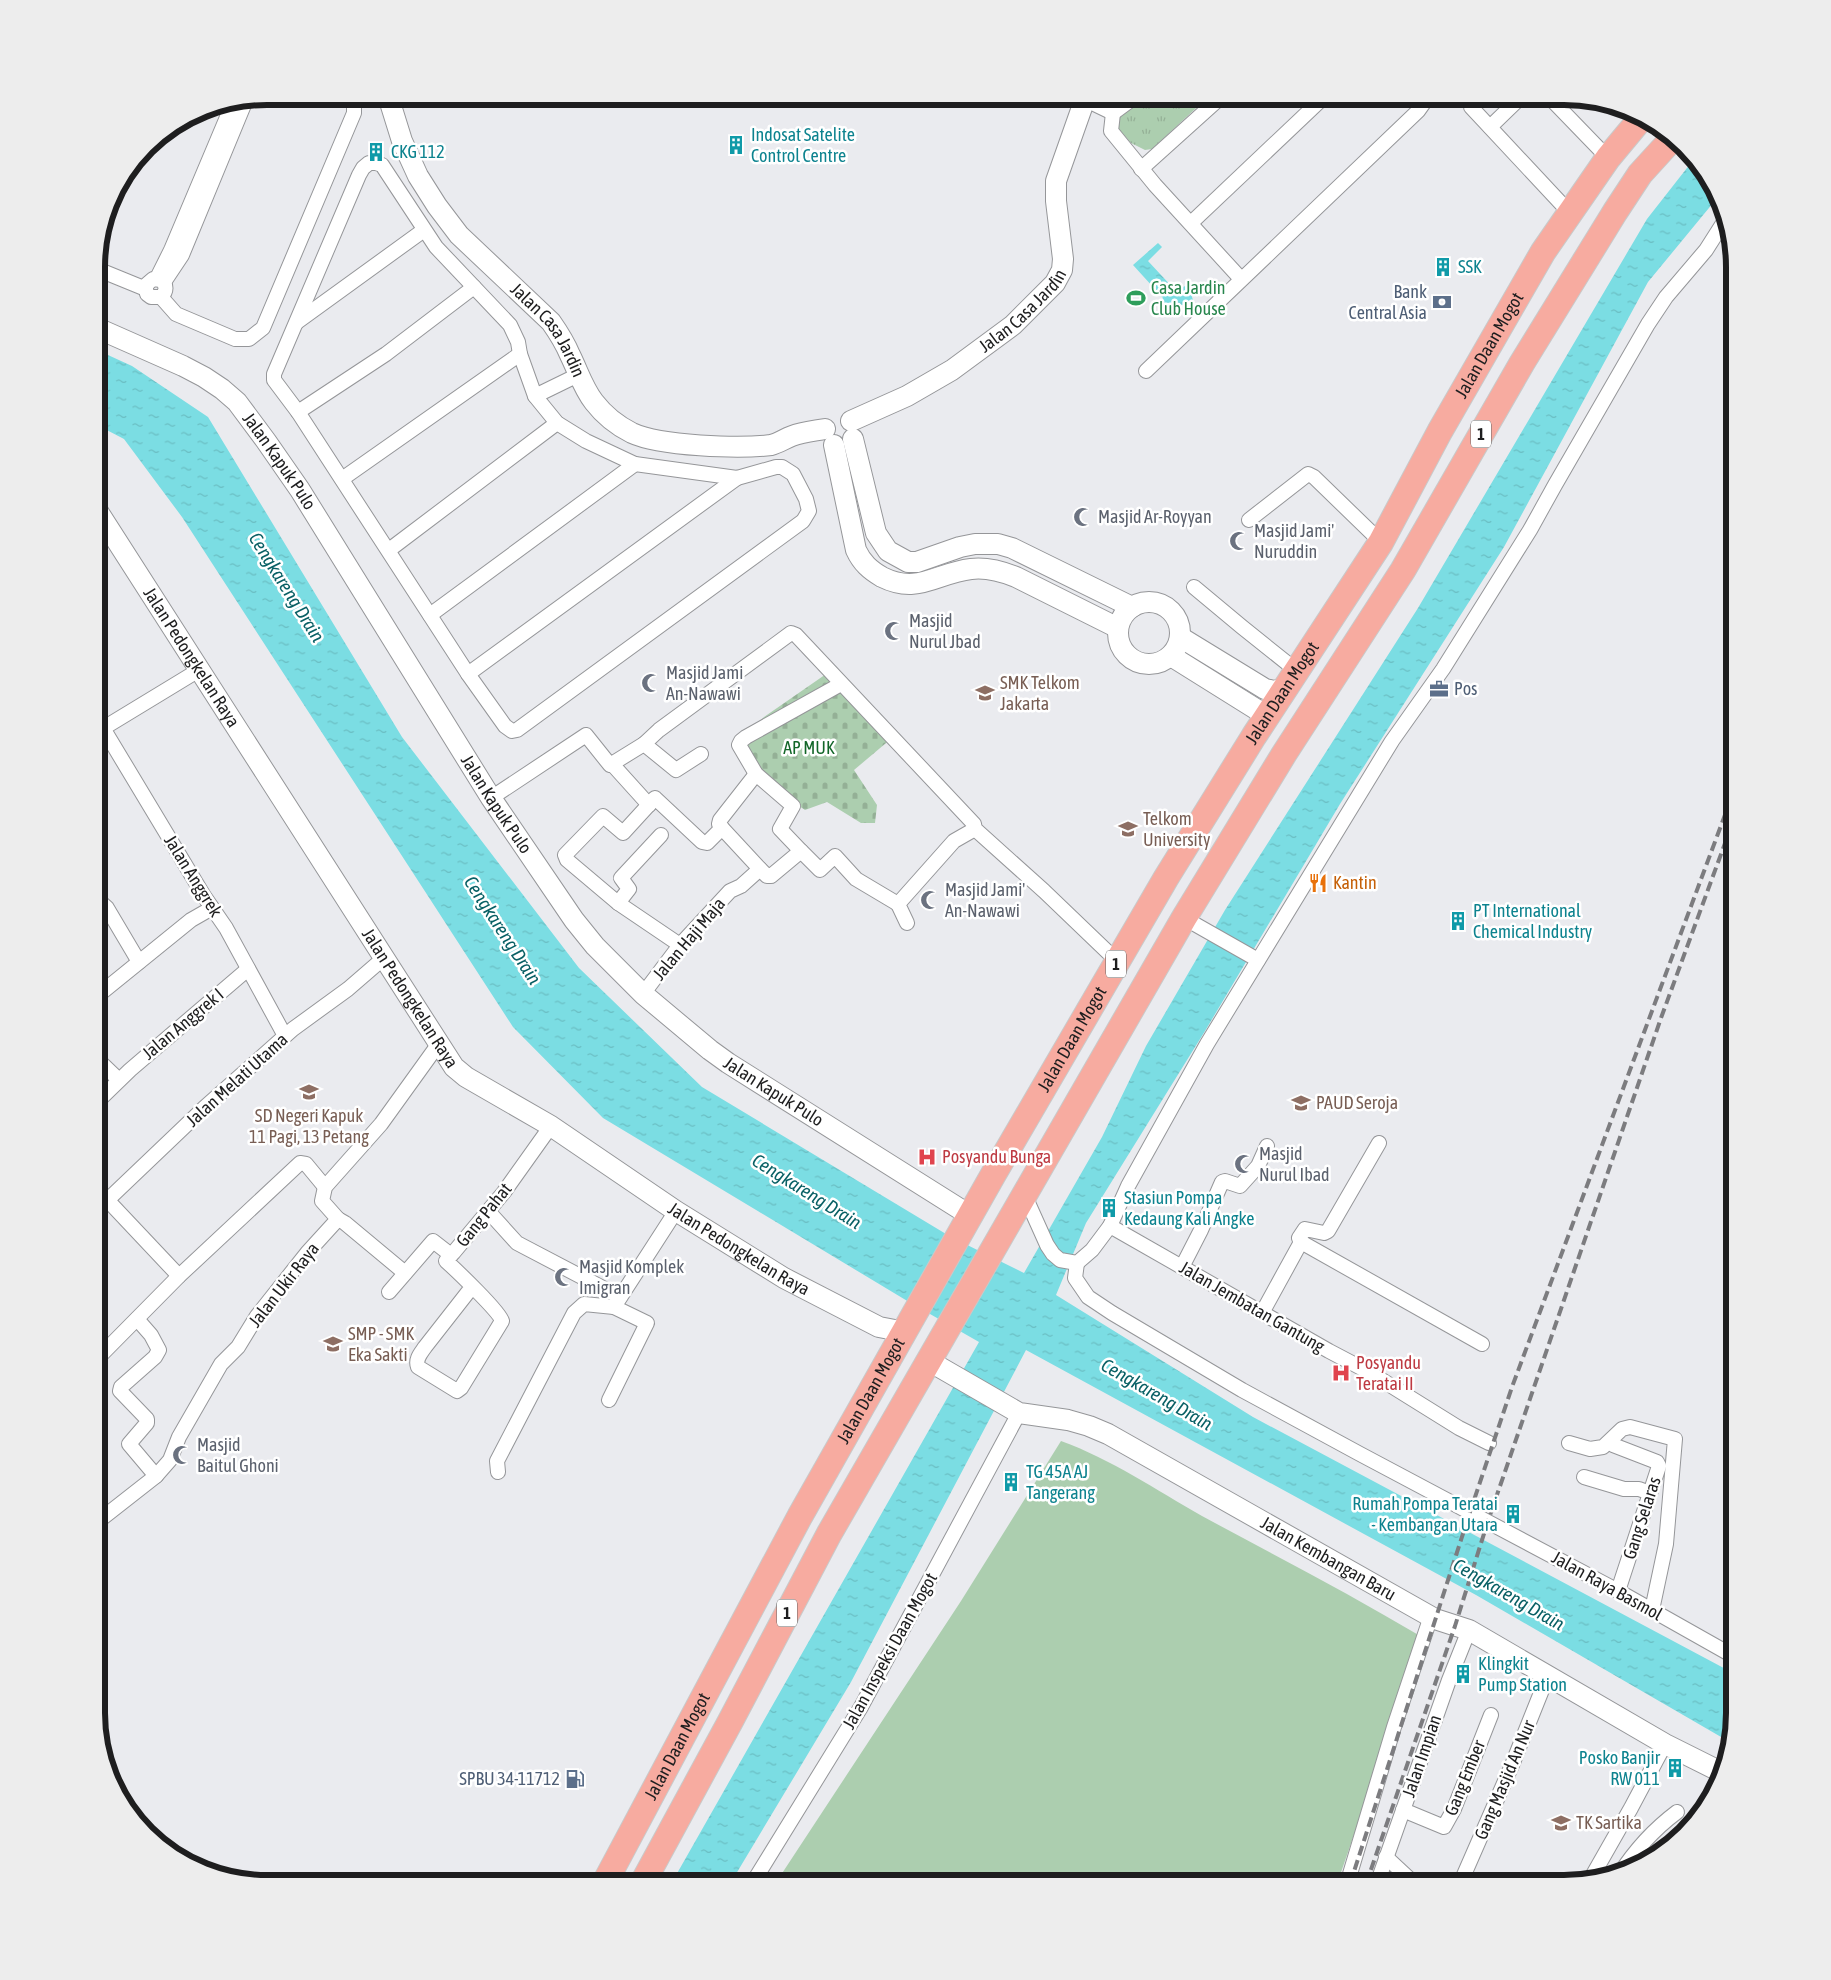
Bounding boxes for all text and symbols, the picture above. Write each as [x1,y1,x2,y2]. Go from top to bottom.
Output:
place label: Indosat Satelite Control Centre [751,124,855,166]
building icon: Indosat Satelite Control Centre [725,134,747,156]
building icon: CKG 112 [365,141,387,163]
place label: CKG 112 [391,141,445,162]
building icon: SSK [1432,256,1454,278]
place label: SSK [1458,256,1482,277]
street label: Jalan Casa Jardin [975,265,1070,357]
place label: Casa Jardin Club House [1151,277,1226,319]
street label: Jalan Casa Jardin [507,279,590,380]
place label: Bank Central Asia [1349,281,1427,323]
sports icon: Casa Jardin Club House [1125,287,1147,309]
street label: Jalan Daan Mogot [1450,289,1527,401]
bank icon: Bank Central Asia [1431,291,1453,313]
street label: Jalan Kapuk Pulo [239,408,321,513]
road number: 1 [1471,420,1491,448]
mosque icon: Masjid Ar-Royyan [1072,506,1094,528]
place label: Masjid Ar-Royyan [1098,506,1212,527]
place label: Masjid Jami' Nuruddin [1254,520,1334,562]
water label: Cengkareng Drain [245,528,329,646]
mosque icon: Masjid Jami' Nuruddin [1228,530,1250,552]
street label: Jalan Pedongkelan Raya [139,583,244,731]
place label: Masjid Nurul Jbad [909,610,981,652]
mosque icon: Masjid Nurul Jbad [883,620,905,642]
street label: Jalan Daan Mogot [1241,638,1323,748]
place label: Masjid Jami An-Nawawi [666,662,743,704]
mosque icon: Masjid Jami An-Nawawi [640,672,662,694]
place label: SMK Telkom Jakarta [1000,672,1080,714]
office icon: Pos [1428,678,1450,700]
place label: Pos [1454,678,1477,699]
school or university icon: SMK Telkom Jakarta [974,682,996,704]
park label: AP MUK [783,737,835,758]
street label: Jalan Kapuk Pulo [457,751,537,857]
place label: Telkom University [1143,808,1210,850]
school or university icon: Telkom University [1117,818,1139,840]
street label: Jalan Anggrek [160,831,227,921]
water label: Cengkareng Drain [460,872,546,988]
restaurant icon: Kantin [1307,872,1329,894]
place label: Kantin [1333,872,1377,893]
place label: Masjid Jami' An-Nawawi [945,879,1025,921]
mosque icon: Masjid Jami' An-Nawawi [919,889,941,911]
street label: Jalan Haji Maja [648,893,729,984]
place label: PT International Chemical Industry [1473,900,1592,942]
building icon: PT International Chemical Industry [1447,910,1469,932]
street label: Jalan Pedongkelan Raya [358,924,463,1072]
road number: 1 [1106,951,1126,978]
street label: Jalan Daan Mogot [1033,983,1111,1095]
street label: Jalan Anggrek I [138,984,228,1064]
street label: Jalan Melati Utama [182,1029,292,1131]
street label: Jalan Kapuk Pulo [720,1052,827,1130]
school or university icon: SD Negeri Kapuk 11 Pagi, 13 Petang [298,1081,320,1103]
school or university icon: PAUD Seroja [1290,1092,1312,1114]
place label: PAUD Seroja [1316,1092,1398,1113]
place label: SD Negeri Kapuk 11 Pagi, 13 Petang [249,1105,369,1147]
place label: Masjid Nurul Ibad [1259,1143,1330,1185]
hospital icon: Posyandu Bunga [916,1146,938,1168]
place label: Posyandu Bunga [942,1146,1051,1167]
water label: Cengkareng Drain [748,1149,866,1233]
mosque icon: Masjid Nurul Ibad [1233,1153,1255,1175]
street label: Gang Pahat [452,1179,516,1251]
place label: Stasiun Pompa Kedaung Kali Angke [1124,1187,1254,1229]
building icon: Stasiun Pompa Kedaung Kali Angke [1098,1197,1120,1219]
street label: Jalan Pedongkelan Raya [664,1198,813,1299]
street label: Jalan Ukir Raya [244,1238,323,1331]
place label: Masjid Komplek Imigran [579,1256,684,1298]
street label: Jalan Jembatan Gantung [1176,1256,1329,1357]
mosque icon: Masjid Komplek Imigran [553,1266,575,1288]
place label: SMP - SMK Eka Sakti [348,1323,414,1365]
school or university icon: SMP - SMK Eka Sakti [322,1333,344,1355]
street label: Jalan Daan Mogot [832,1334,909,1447]
place label: Posyandu Teratai II [1356,1352,1421,1394]
water label: Cengkareng Drain [1098,1353,1216,1435]
hospital icon: Posyandu Teratai II [1330,1362,1352,1384]
place label: Masjid Baitul Ghoni [197,1434,279,1476]
mosque icon: Masjid Baitul Ghoni [171,1444,193,1466]
place label: TG 45A AJ Tangerang [1026,1461,1095,1503]
building icon: TG 45A AJ Tangerang [1000,1471,1022,1493]
street label: Gang Selaras [1618,1474,1665,1562]
place label: Rumah Pompa Teratai - Kembangan Utara [1352,1493,1498,1535]
building icon: Rumah Pompa Teratai - Kembangan Utara [1502,1503,1524,1525]
street label: Jalan Kembangan Baru [1257,1512,1400,1605]
street label: Jalan Raya Basmol [1548,1546,1666,1625]
water label: Cengkareng Drain [1450,1553,1568,1635]
street label: Jalan Inspeksi Daan Mogot [838,1569,941,1733]
road number: 1 [777,1600,797,1626]
place label: Klingkit Pump Station [1478,1653,1567,1695]
building icon: Klingkit Pump Station [1452,1663,1474,1685]
street label: Jalan Daan Mogot [640,1689,714,1803]
street label: Jalan Impian [1398,1712,1445,1800]
street label: Gang Masjid An Nur [1470,1716,1539,1843]
street label: Gang Ember [1440,1736,1489,1819]
place label: Posko Banjir RW 011 [1579,1747,1661,1789]
building icon: Posko Banjir RW 011 [1664,1757,1686,1779]
place label: SPBU 34-11712 [459,1768,560,1789]
fuel station icon: SPBU 34-11712 [564,1768,586,1790]
school or university icon: TK Sartika [1550,1812,1572,1834]
place label: TK Sartika [1576,1812,1642,1833]

